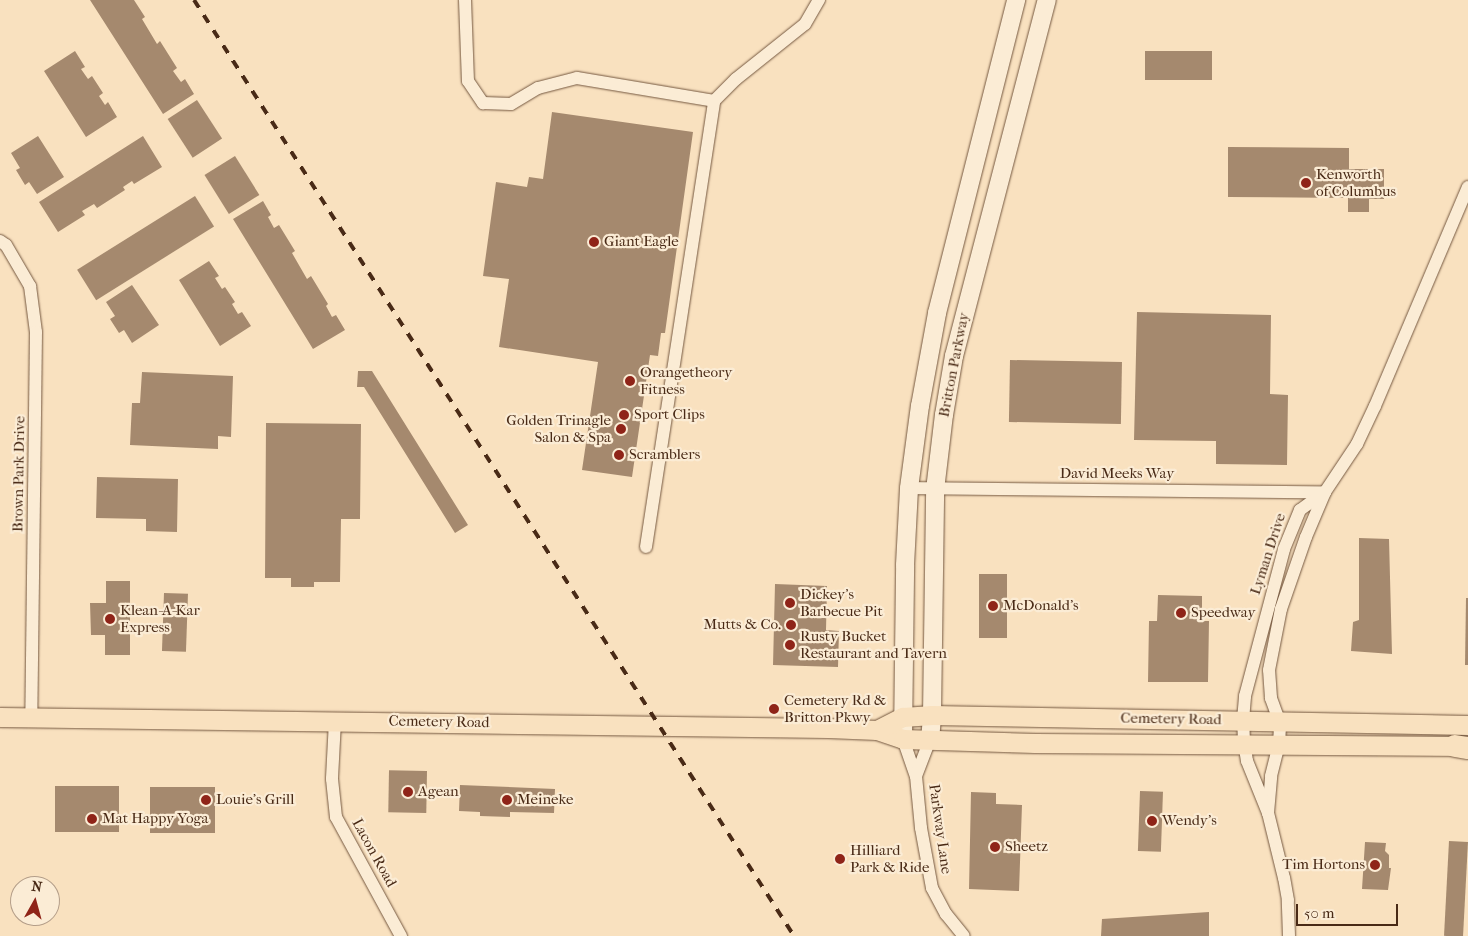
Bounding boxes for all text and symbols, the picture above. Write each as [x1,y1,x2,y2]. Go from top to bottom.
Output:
place label: Kenworth of Columbus [1316,165,1396,200]
marker: Kenworth of Columbus [1300,177,1312,189]
place label: Giant Eagle [604,233,679,251]
marker: Giant Eagle [588,236,600,248]
street label: Britton Parkway [935,311,973,419]
place label: Orangetheory Fitness [640,363,732,398]
marker: Orangetheory Fitness [624,375,636,387]
place label: Sport Clips [634,406,705,424]
marker: Sport Clips [618,409,630,421]
place label: Golden Trinagle Salon & Spa [506,411,611,446]
street label: Brown Park Drive [9,416,29,532]
marker: Golden Trinagle Salon & Spa [615,423,627,435]
place label: Scramblers [629,446,700,464]
marker: Scramblers [613,449,625,461]
street label: David Meeks Way [1060,465,1174,483]
street label: Lyman Drive [1246,511,1290,597]
place label: Dickey's Barbecue Pit [800,585,883,620]
marker: Dickey's Barbecue Pit [784,597,796,609]
place label: McDonald's [1003,597,1079,615]
marker: McDonald's [987,600,999,612]
place label: Klean-A-Kar Express [120,601,200,636]
place label: Speedway [1191,604,1255,622]
marker: Speedway [1175,607,1187,619]
marker: Klean-A-Kar Express [104,613,116,625]
place label: Mutts & Co. [703,616,781,634]
marker: Mutts & Co. [785,619,797,631]
place label: Rusty Bucket Restaurant and Tavern [800,627,947,662]
marker: Rusty Bucket Restaurant and Tavern [784,639,796,651]
place label: Cemetery Rd & Britton Pkwy [784,691,886,726]
marker: Cemetery Rd & Britton Pkwy [768,703,780,715]
street label: Cemetery Road [1120,709,1222,729]
street label: Cemetery Road [388,712,490,732]
place label: Agean [418,783,459,801]
street label: Parkway Lane [925,783,955,875]
marker: Agean [402,786,414,798]
place label: Louie's Grill [216,791,294,809]
place label: Meineke [517,791,573,809]
marker: Louie's Grill [200,794,212,806]
marker: Meineke [501,794,513,806]
place label: Mat Happy Yoga [102,810,209,828]
place label: Wendy's [1162,812,1217,830]
marker: Mat Happy Yoga [86,813,98,825]
marker: Wendy's [1146,815,1158,827]
street label: Lacon Road [348,816,400,890]
place label: Sheetz [1005,838,1048,856]
place label: Hilliard Park & Ride [850,841,929,876]
marker: Sheetz [989,841,1001,853]
marker: Hilliard Park & Ride [834,853,846,865]
place label: Tim Hortons [1282,856,1365,874]
marker: Tim Hortons [1369,859,1381,871]
north arrow [10,876,60,926]
text: N [30,878,43,896]
scale bar [1298,894,1400,926]
text: 50 m [1304,904,1334,922]

